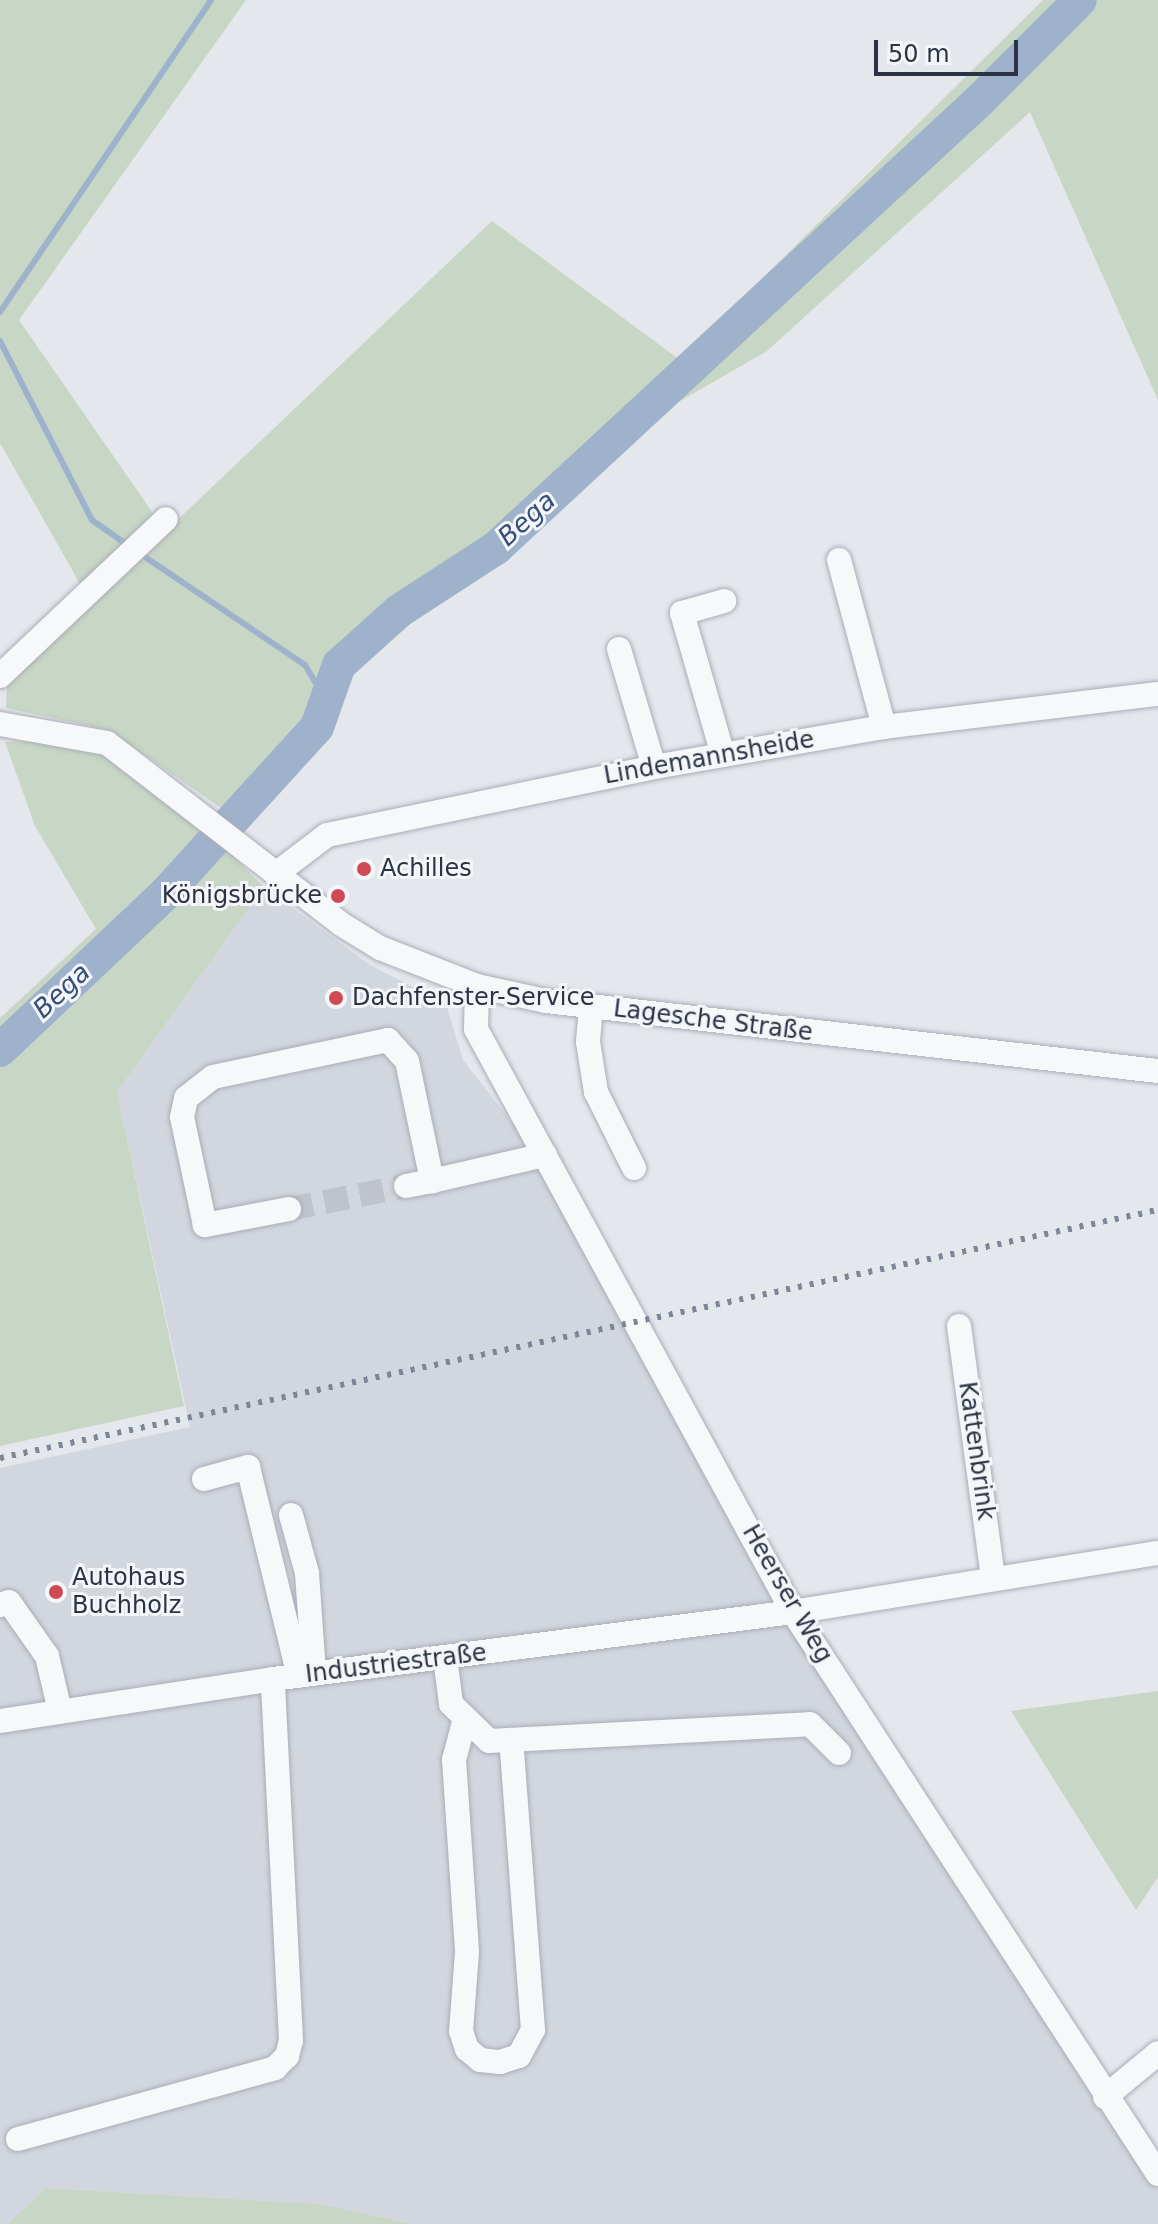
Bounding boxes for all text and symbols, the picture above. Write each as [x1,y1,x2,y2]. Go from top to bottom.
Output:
scale bar [878,24,1022,74]
text: 50 m [888,40,950,68]
water label: Bega [492,485,562,553]
street label: Lindemannsheide [602,725,816,791]
place label: Achilles [380,855,472,883]
marker: Achilles [355,860,373,878]
place label: Königsbrücke [162,882,322,910]
marker: Königsbrücke [329,887,347,905]
water label: Bega [27,957,97,1025]
place label: Dachfenster-Service [352,984,594,1012]
marker: Dachfenster-Service [327,989,345,1007]
street label: Lagesche Straße [612,994,814,1048]
street label: Kattenbrink [952,1380,1000,1522]
street label: Heerser Weg [736,1520,838,1668]
place label: Autohaus Buchholz [72,1564,185,1620]
marker: Autohaus Buchholz [47,1583,65,1601]
street label: Industriestraße [304,1639,488,1689]

